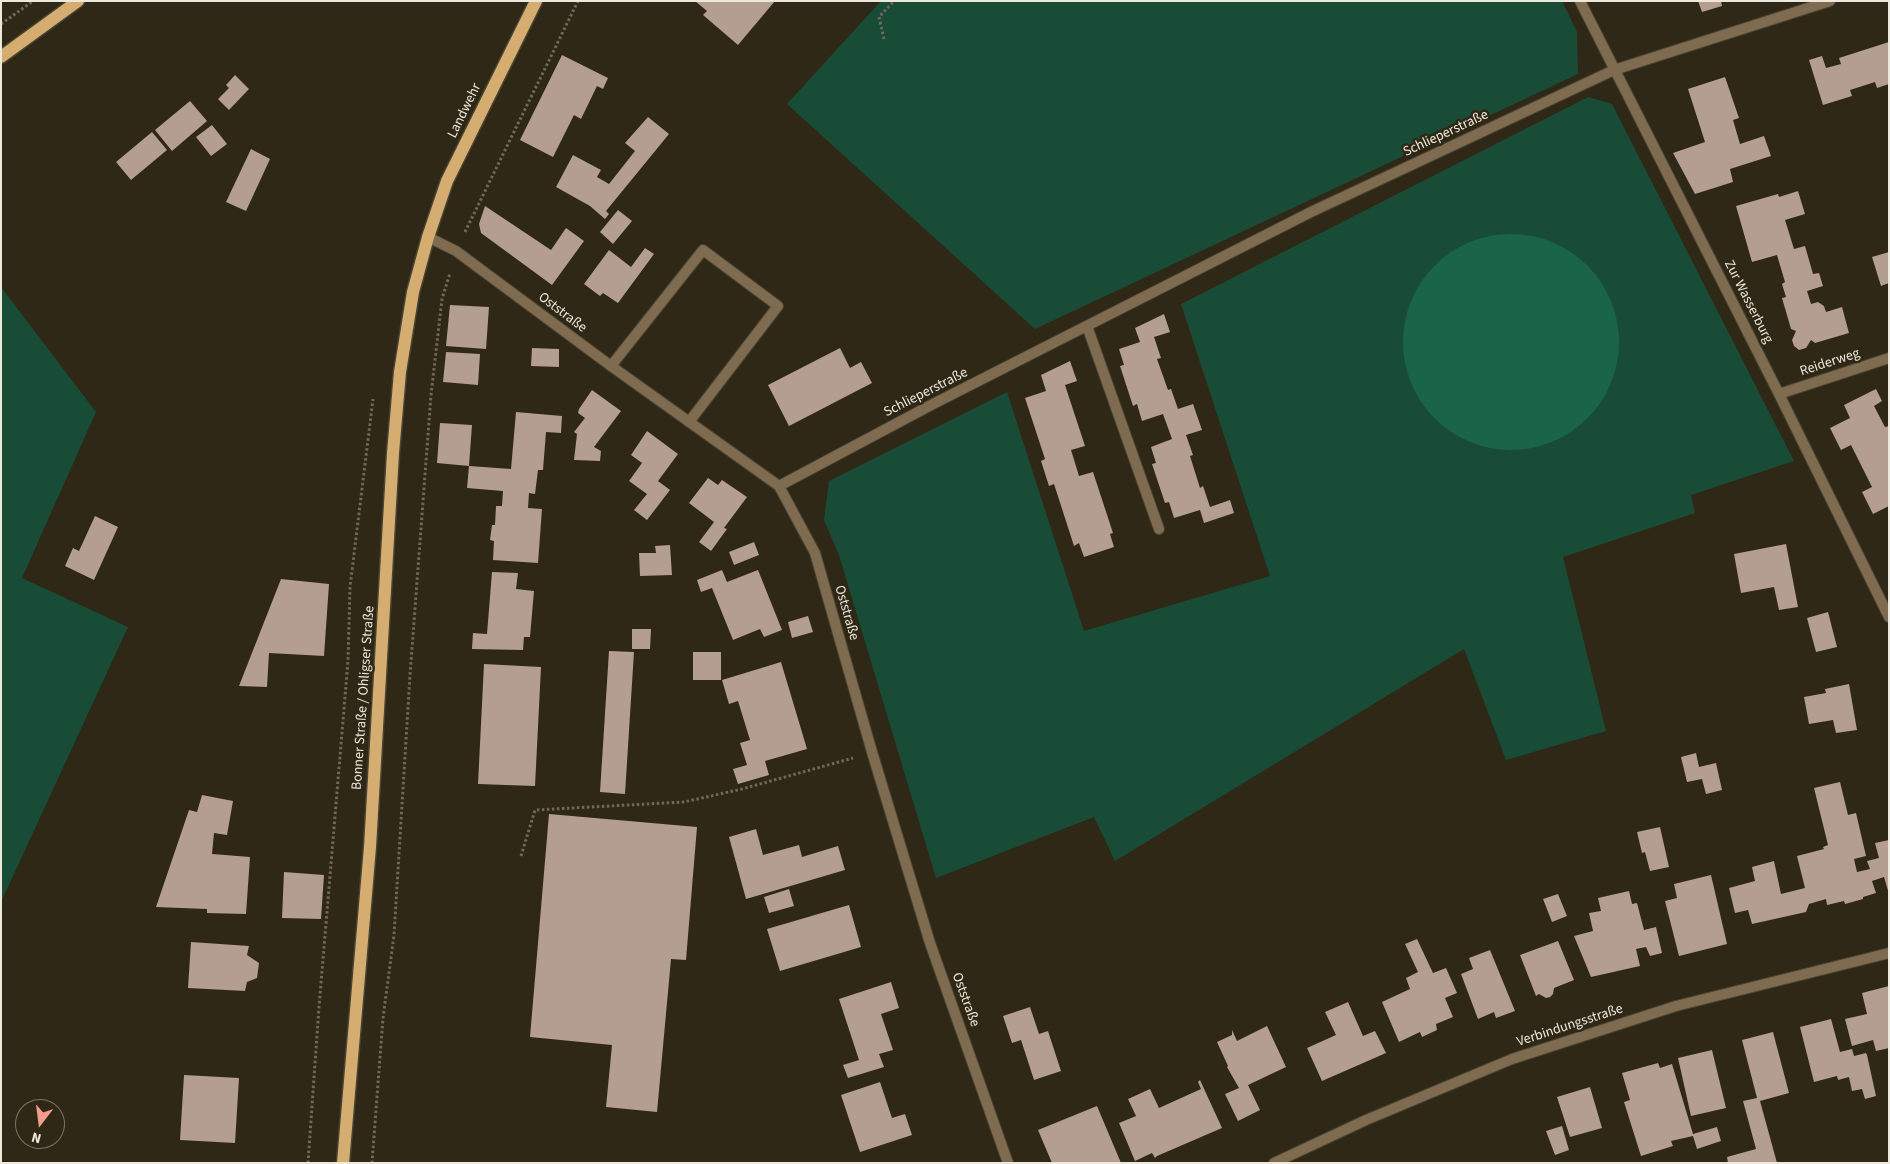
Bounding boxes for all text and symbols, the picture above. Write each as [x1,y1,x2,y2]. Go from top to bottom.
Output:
street label: Landwehr [445,81,485,141]
street label: Schlieperstraße [1401,107,1491,161]
street label: Zur Wasserburg [1720,258,1776,346]
street label: Oststraße [534,289,590,337]
street label: Reiderweg [1798,345,1862,381]
street label: Schlieperstraße [881,365,971,421]
street label: Oststraße [830,584,862,642]
street label: Bonner Straße / Ohligser Straße [349,605,379,791]
street label: Oststraße [947,971,983,1029]
street label: Verbindungsstraße [1515,1001,1625,1051]
north arrow [15,1099,65,1149]
text: N [29,1127,43,1148]

